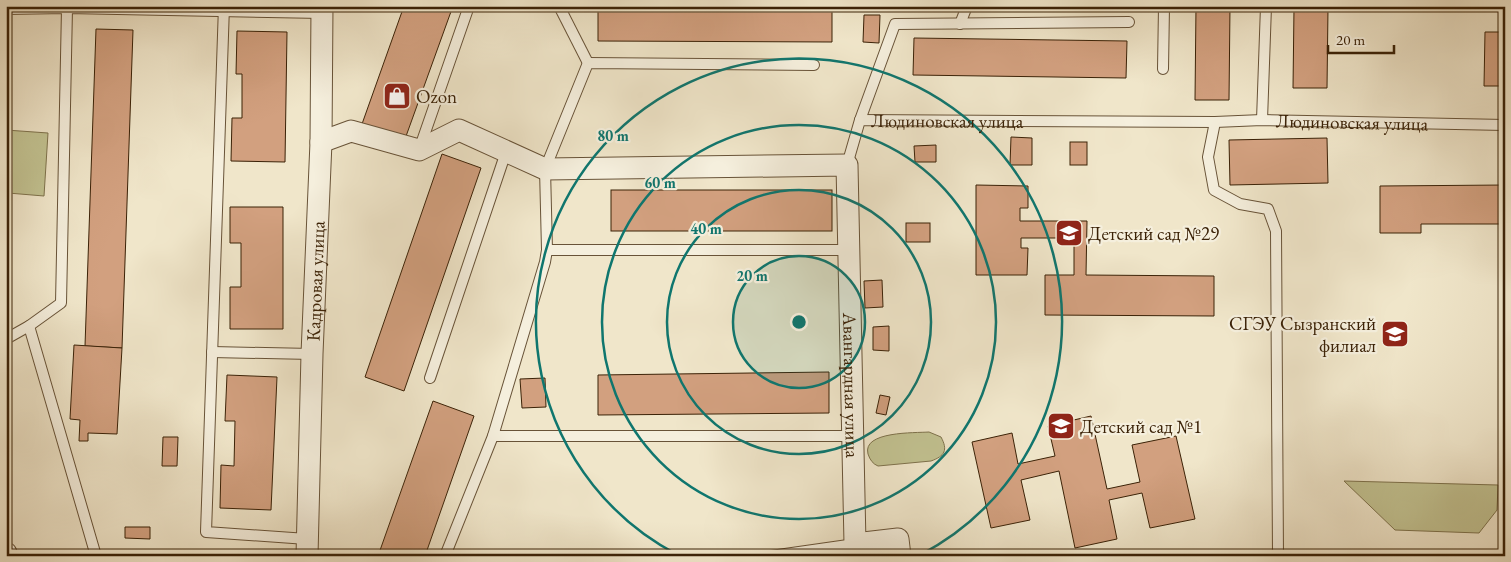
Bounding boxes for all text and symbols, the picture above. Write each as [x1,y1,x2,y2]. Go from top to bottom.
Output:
scale bar [1328,22,1395,54]
text: 20 m [1336,30,1365,49]
shop icon: Ozon [382,81,412,111]
place label: Ozon [416,84,457,109]
street label: Людиновская улица [871,108,1024,133]
street label: Людиновская улица [1276,108,1429,136]
text: 80 m [597,126,629,145]
text: 60 m [644,173,676,192]
school or university icon: Детский сад №29 [1054,218,1084,248]
text: 40 m [690,219,722,238]
street label: Кадровая улица [300,220,330,342]
place label: Детский сад №29 [1088,221,1219,246]
text: 20 m [736,266,768,285]
street label: Авангардная улица [838,311,866,459]
place label: СГЭУ Сызранский филиал [1229,311,1376,358]
centre of rings [790,313,808,331]
school or university icon: СГЭУ Сызранский филиал [1380,319,1410,349]
school or university icon: Детский сад №1 [1046,411,1076,441]
place label: Детский сад №1 [1080,414,1202,439]

